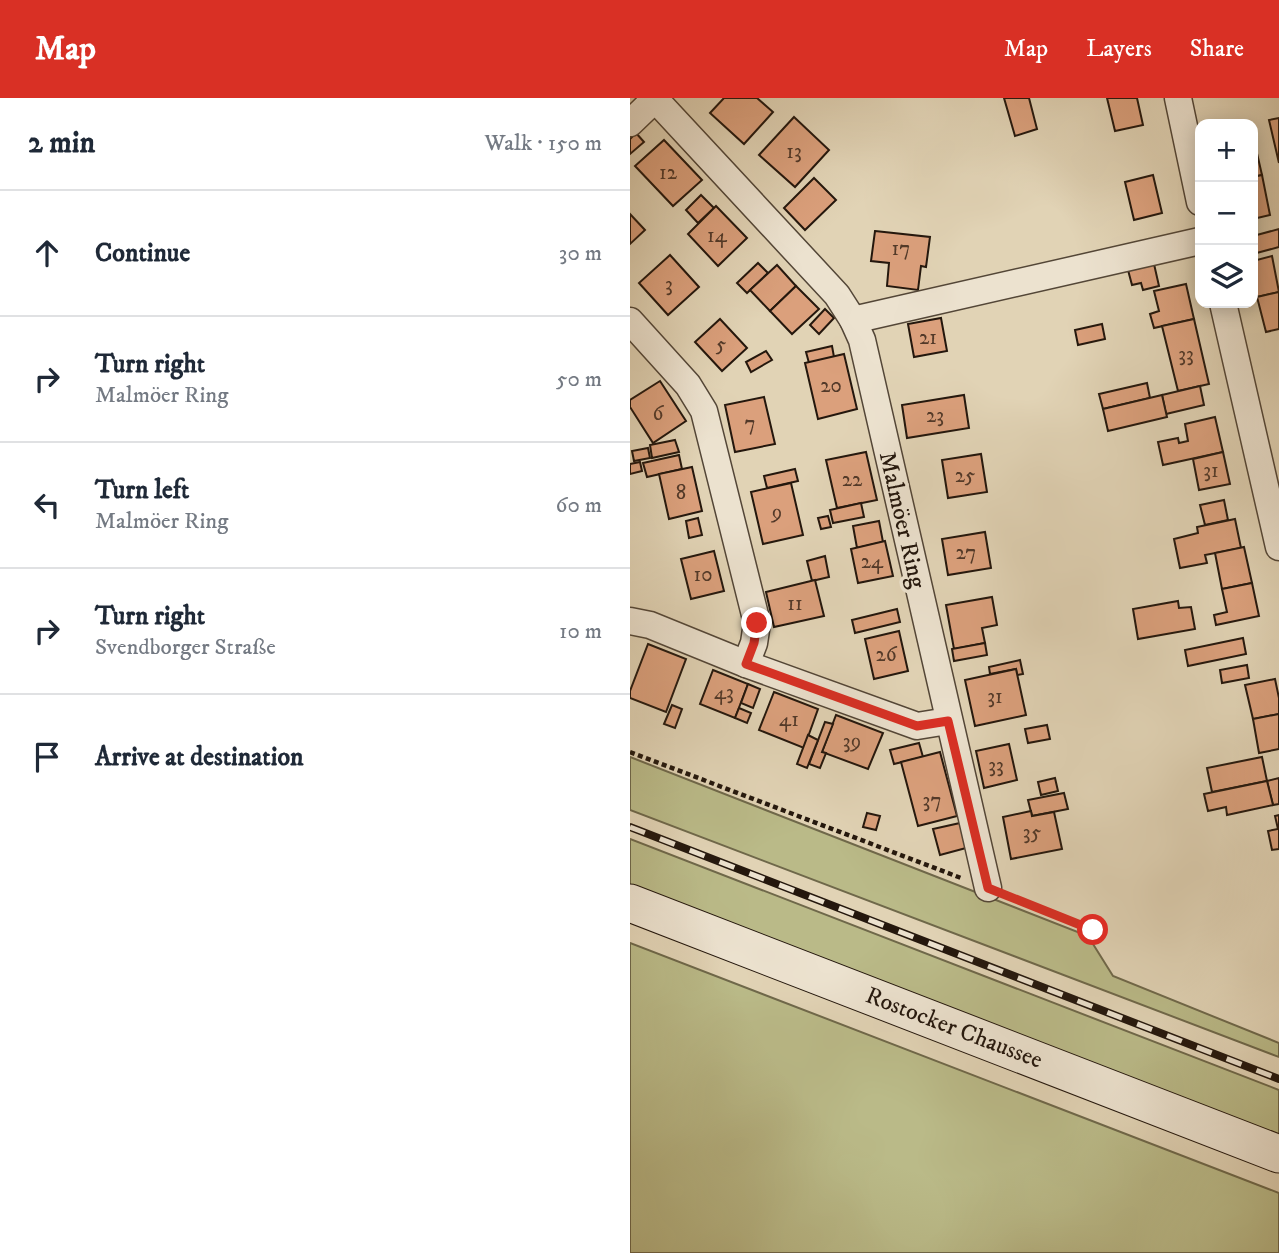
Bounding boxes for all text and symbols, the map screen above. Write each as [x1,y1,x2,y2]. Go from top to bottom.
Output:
text: Map [35,29,96,70]
text: Map [1004,34,1048,64]
text: Layers [1086,34,1152,64]
text: Share [1190,34,1244,64]
map controls [1195,119,1258,308]
button: + [1195,119,1258,182]
text: 2 min [28,125,95,162]
text: Walk · 150 m [485,129,602,158]
house number: 13 [786,139,802,165]
house number: 12 [659,160,678,186]
button: − [1195,182,1258,245]
house number: 14 [707,223,728,249]
icon: ahead [28,234,66,272]
house number: 17 [892,236,910,262]
text: Continue [95,237,190,270]
text: 30 m [559,239,602,268]
button: layers [1195,245,1258,308]
house number: 3 [665,272,673,298]
house number: 21 [919,325,937,351]
house number: 5 [716,332,726,358]
house number: 33 [1178,342,1194,368]
text: Turn right [95,348,205,381]
icon: right [28,360,66,398]
text: 50 m [556,365,602,394]
house number: 20 [820,373,842,399]
text: Malmöer Ring [95,381,229,410]
house number: 6 [653,401,665,427]
house number: 23 [926,403,944,429]
house number: 7 [744,411,756,437]
street label: Malmöer Ring [872,449,932,592]
house number: 31 [1203,458,1219,484]
house number: 25 [955,463,975,489]
house number: 22 [842,467,863,493]
text: Turn left [95,474,189,507]
house number: 8 [676,480,686,506]
icon: left [28,486,66,524]
text: 60 m [555,491,602,520]
house number: 9 [771,500,782,526]
text: Malmöer Ring [95,507,229,536]
house number: 27 [956,540,976,566]
house number: 24 [861,549,884,575]
house number: 10 [694,562,712,588]
house number: 11 [787,591,803,617]
text: Turn right [95,600,205,633]
route end [741,607,772,638]
icon: right [28,612,66,650]
text: 10 m [559,617,602,646]
text: Svendborger Straße [95,633,276,662]
house number: 26 [875,642,898,668]
house number: 43 [714,680,734,706]
house number: 31 [987,684,1003,710]
house number: 41 [779,707,799,733]
house number: 39 [843,729,861,755]
icon: arrive [28,738,66,776]
text: Arrive at destination [95,741,304,774]
house number: 33 [988,753,1004,779]
house number: 37 [923,788,941,814]
house number: 35 [1023,820,1041,846]
route start [1077,914,1108,945]
street label: Rostocker Chaussee [861,980,1047,1076]

